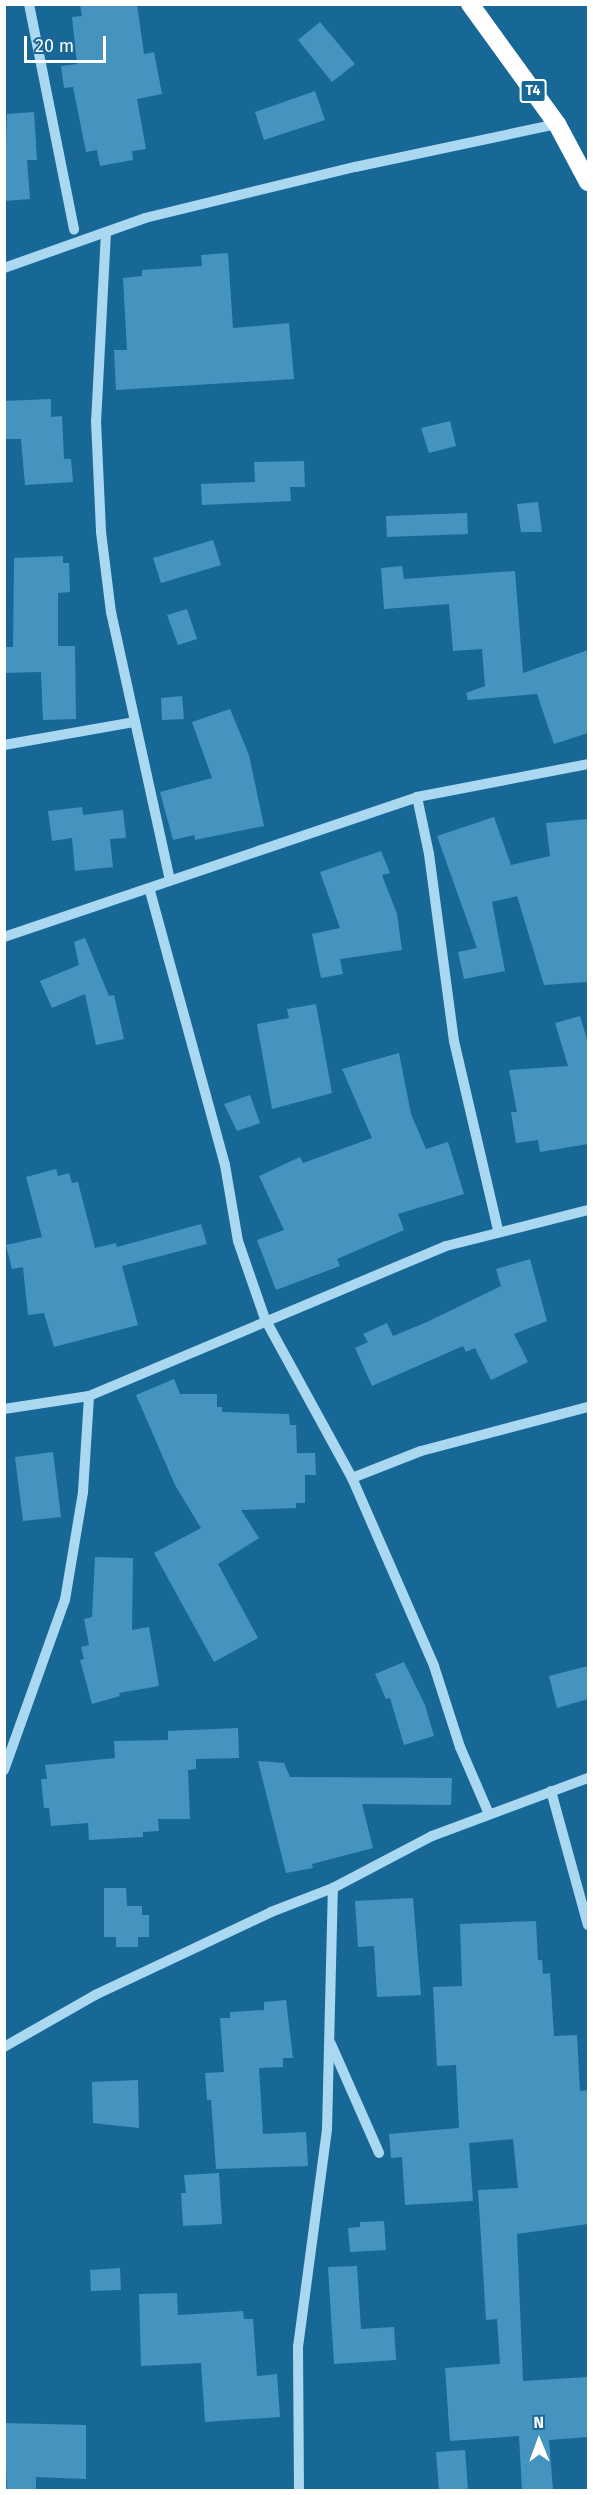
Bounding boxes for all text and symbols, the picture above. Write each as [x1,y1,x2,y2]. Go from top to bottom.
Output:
scale bar [27,24,110,62]
text: 20 m [35,35,74,57]
road number: T4 [520,80,546,102]
north arrow [509,2411,569,2471]
text: N [533,2413,544,2432]

